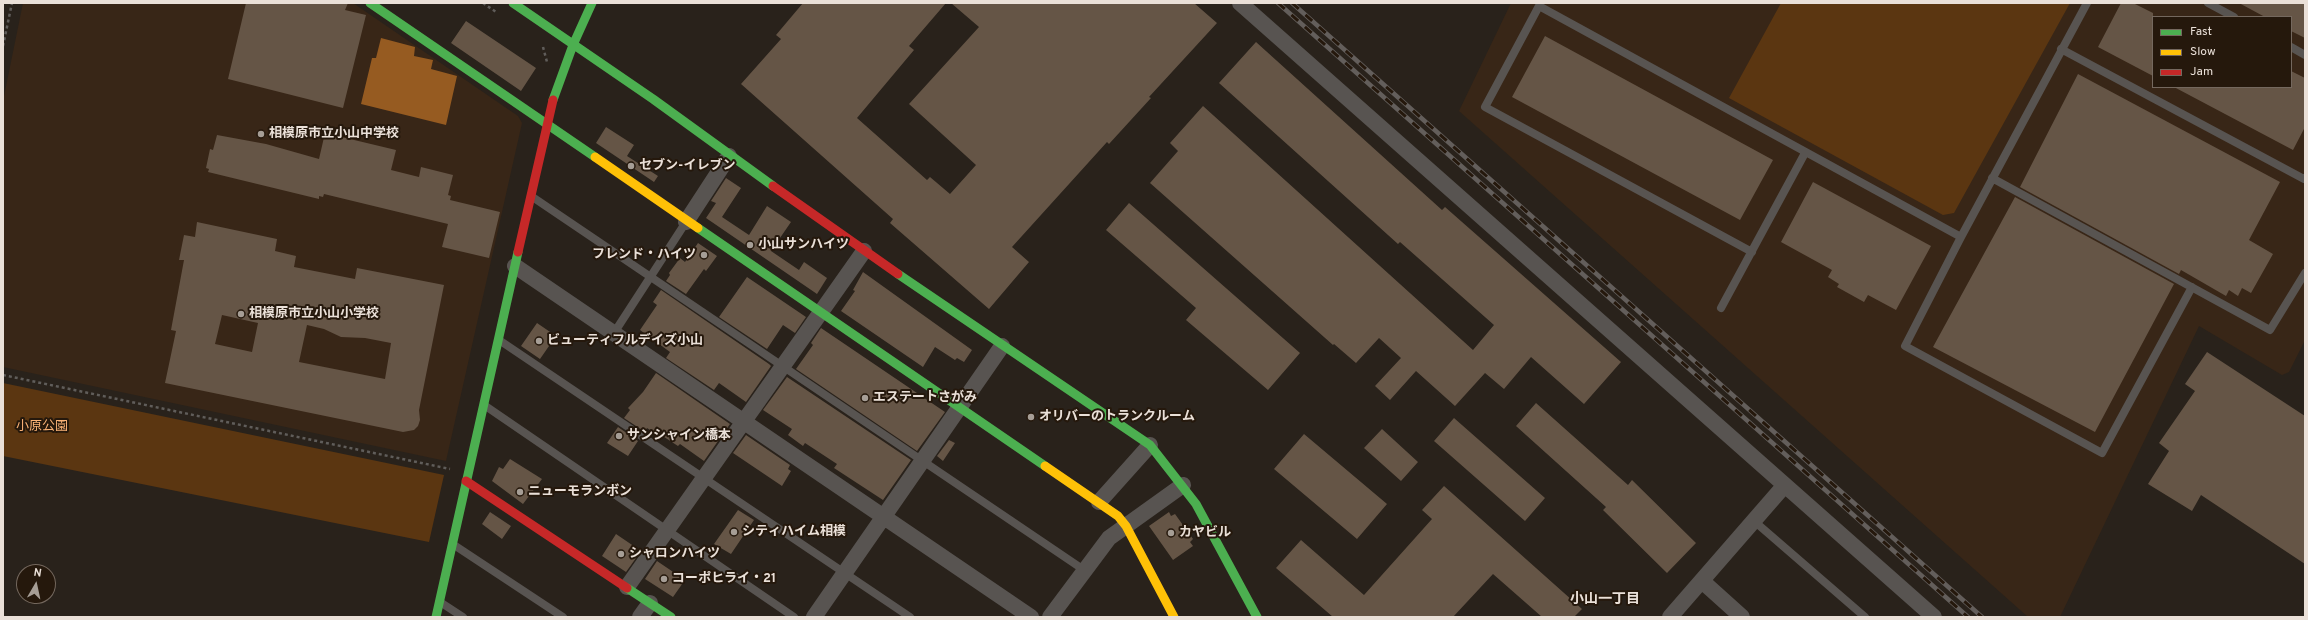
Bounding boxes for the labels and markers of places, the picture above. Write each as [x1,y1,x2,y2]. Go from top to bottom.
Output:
place label: 相模原市立小山中学校 [269,126,399,142]
marker: 相模原市立小山中学校 [256,129,266,139]
place label: セブン-イレブン [639,158,735,174]
marker: セブン-イレブン [626,161,636,171]
place label: 小山サンハイツ [758,237,849,253]
marker: 小山サンハイツ [745,240,755,250]
place label: フレンド・ハイツ [592,247,696,263]
marker: フレンド・ハイツ [699,250,709,260]
place label: 相模原市立小山小学校 [249,306,379,322]
marker: 相模原市立小山小学校 [236,309,246,319]
place label: ビューティフルデイズ小山 [547,333,703,349]
marker: ビューティフルデイズ小山 [534,336,544,346]
place label: エステートさがみ [873,390,977,406]
marker: エステートさがみ [860,393,870,403]
place label: オリバーのトランクルーム [1039,409,1195,425]
marker: オリバーのトランクルーム [1026,412,1036,422]
place label: サンシャイン橋本 [627,428,731,444]
marker: サンシャイン橋本 [614,431,624,441]
place label: ニューモランボン [528,484,632,500]
marker: ニューモランボン [515,487,525,497]
place label: シティハイム相模 [742,524,846,540]
place label: カヤビル [1179,525,1231,541]
marker: シティハイム相模 [729,527,739,537]
marker: カヤビル [1166,528,1176,538]
place label: シャロンハイツ [629,546,720,562]
marker: シャロンハイツ [616,549,626,559]
place label: コーポヒライ・21 [672,571,776,587]
marker: コーポヒライ・21 [659,574,669,584]

